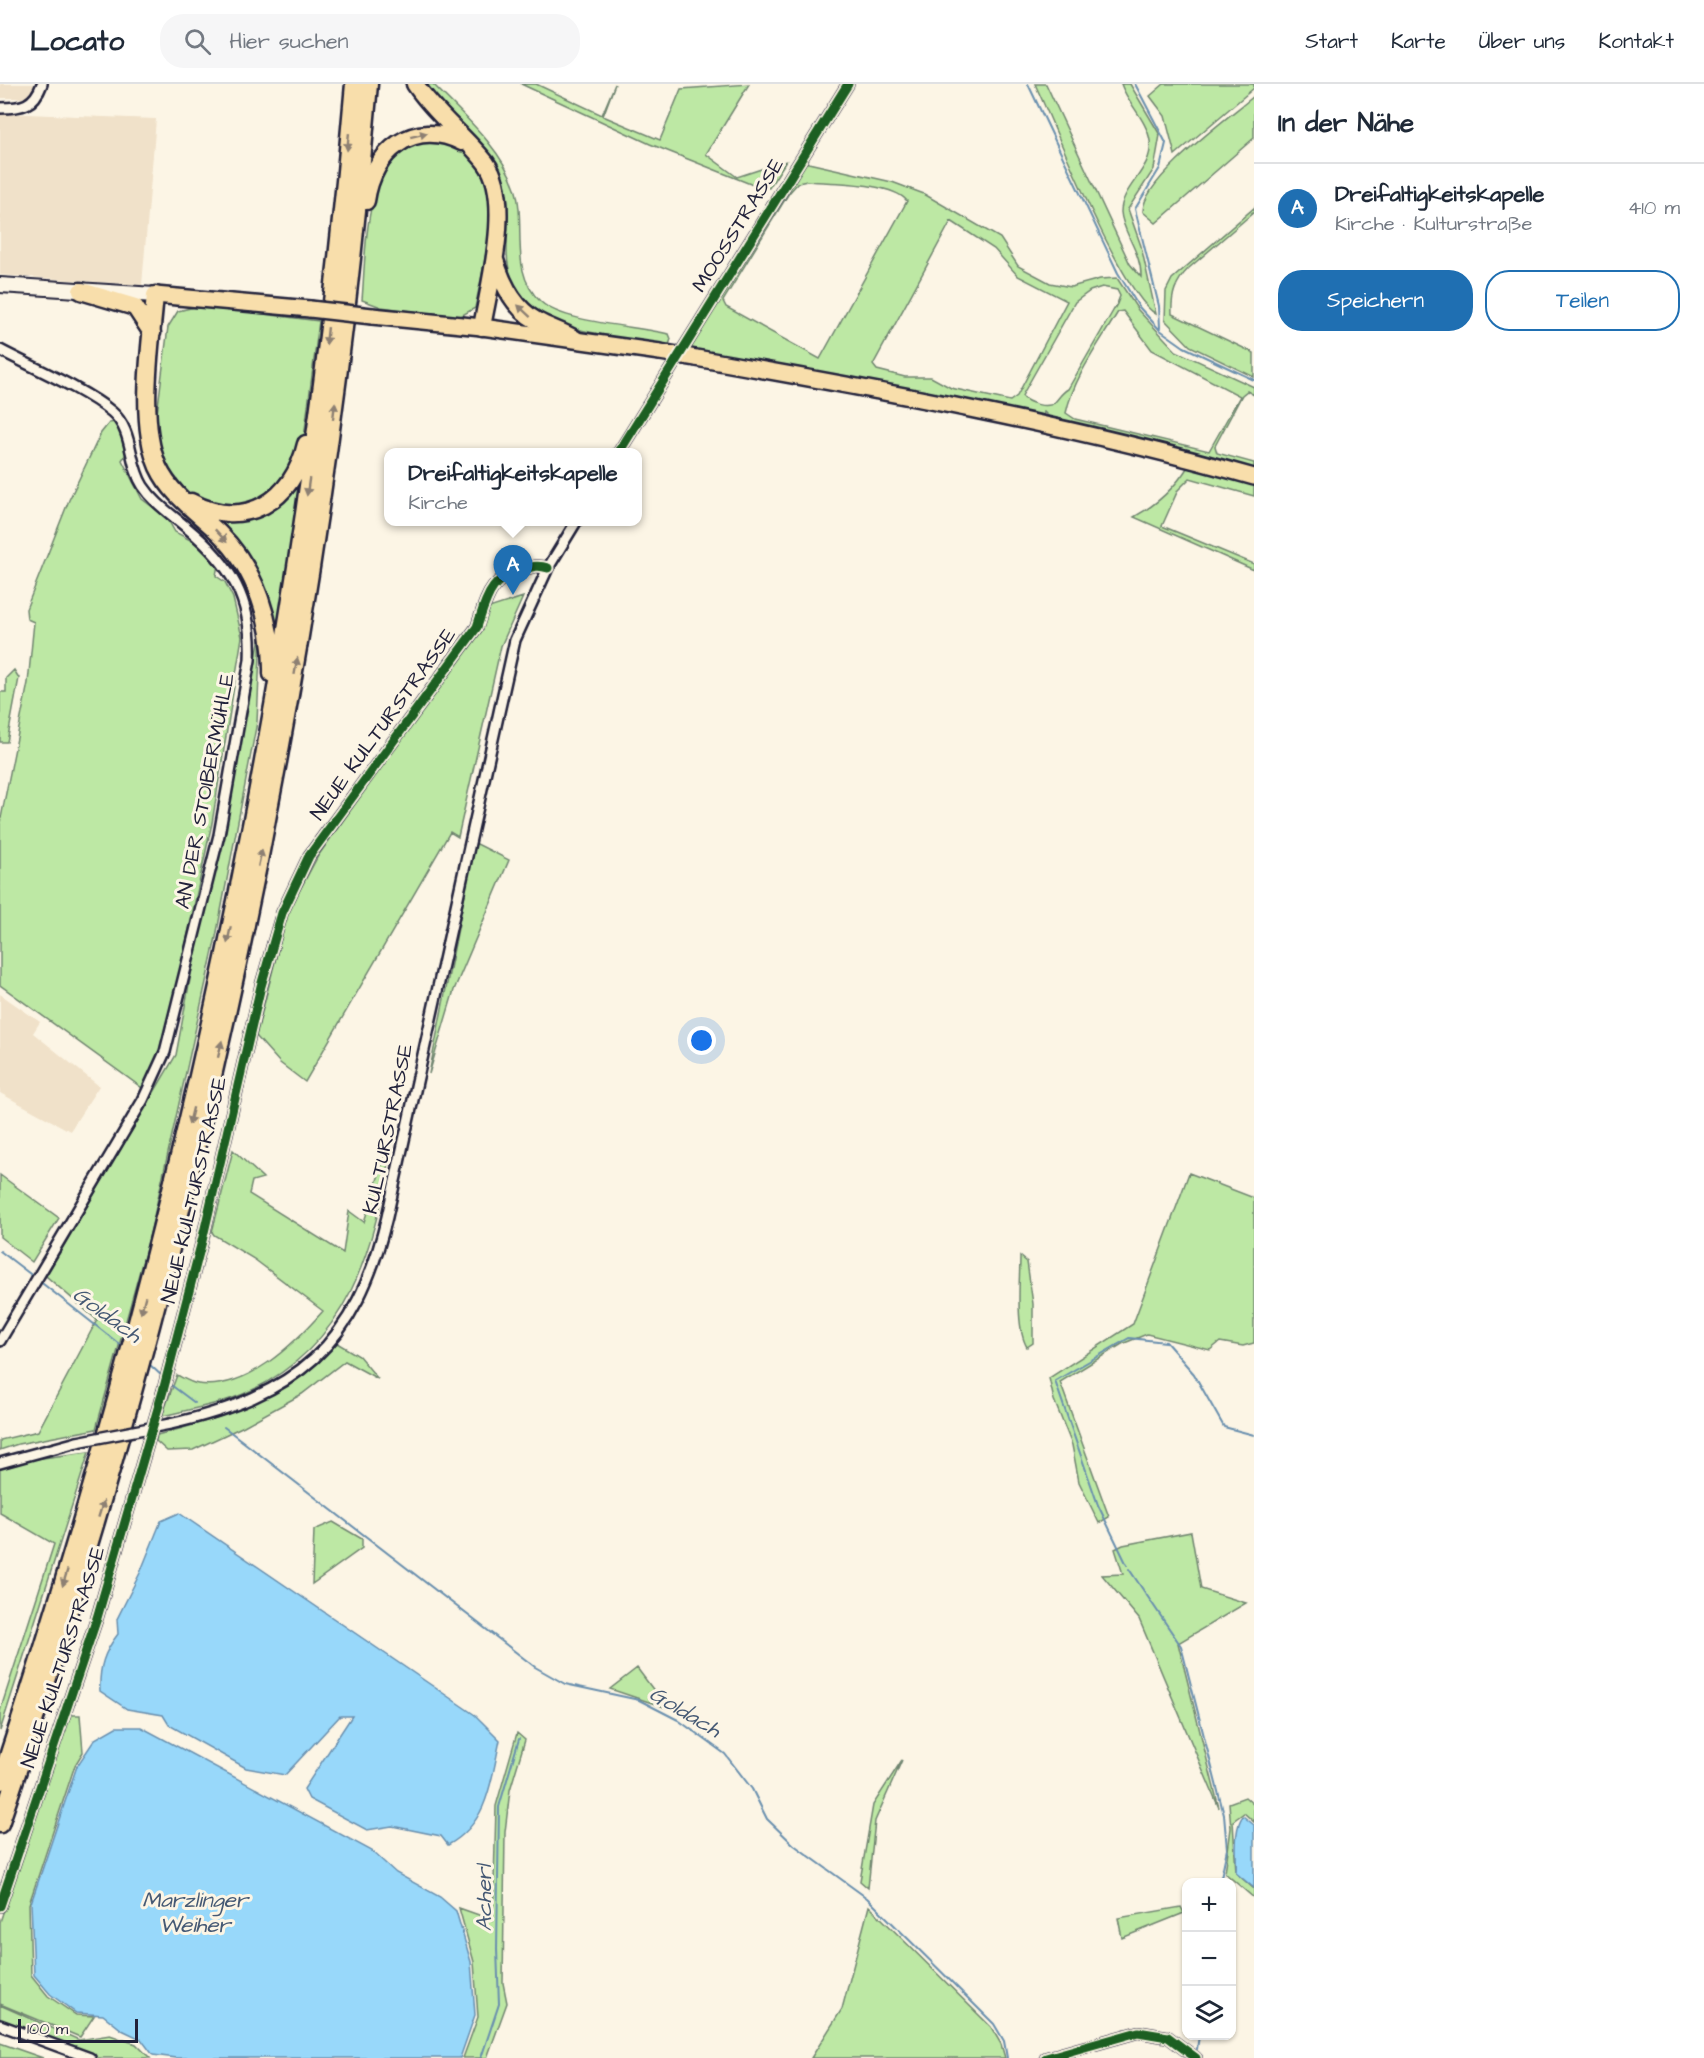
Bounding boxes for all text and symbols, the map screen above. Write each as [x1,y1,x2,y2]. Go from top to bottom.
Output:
search box [160,14,580,68]
text: Locato [30,22,124,61]
icon: search [181,25,214,58]
text: Hier suchen [229,26,349,57]
text: Start [1305,27,1358,56]
text: Karte [1391,27,1446,56]
text: Über uns [1479,27,1565,56]
text: Kontakt [1598,27,1674,56]
text: In der Nähe [1278,105,1414,141]
one-way arrow [410,130,428,140]
one-way arrow [343,133,353,152]
street label: MOOSSTRASSE [685,152,791,298]
text: Dreifaltigkeitskapelle [1335,179,1544,210]
text: A [1291,194,1304,222]
text: 410 m [1628,194,1680,222]
text: Kirche · Kulturstraße [1335,210,1532,238]
button: Speichern [1278,270,1473,331]
button: Teilen [1485,270,1680,331]
one-way arrow [518,304,532,318]
one-way arrow [323,327,332,346]
one-way arrow [329,402,338,421]
popup [384,448,642,526]
text: Dreifaltigkeitskapelle [408,458,618,489]
one-way arrow [304,478,313,497]
text: Kirche [408,489,468,517]
one-way arrow [214,529,228,544]
pin: A [494,546,532,595]
street label: NEUE KULTURSTRASSE [303,621,463,826]
one-way arrow [292,657,301,676]
street label: AN DER STOIBERMÜHLE [168,670,242,911]
one-way arrow [256,848,265,867]
one-way arrow [224,926,233,945]
your location [687,1026,716,1055]
one-way arrow [216,1039,225,1058]
street label: KULTURSTRASSE [356,1041,420,1217]
street label: NEUE KULTURSTRASSE [154,1073,234,1306]
one-way arrow [185,1106,195,1125]
water label: Goldach [66,1279,149,1351]
one-way arrow [138,1296,147,1314]
one-way arrow [96,1499,106,1518]
street label: NEUE KULTURSTRASSE [13,1542,113,1772]
one-way arrow [60,1569,69,1587]
water label: Goldach [643,1679,728,1746]
water label: Acherl [469,1862,500,1931]
map controls [1182,1878,1236,2040]
button: + [1182,1878,1236,1932]
water label: Marzlinger Weiher [142,1885,251,1941]
button: − [1182,1932,1236,1986]
button: layers [1182,1986,1236,2040]
scale bar [18,2016,138,2044]
text: 100 m [27,2018,68,2040]

